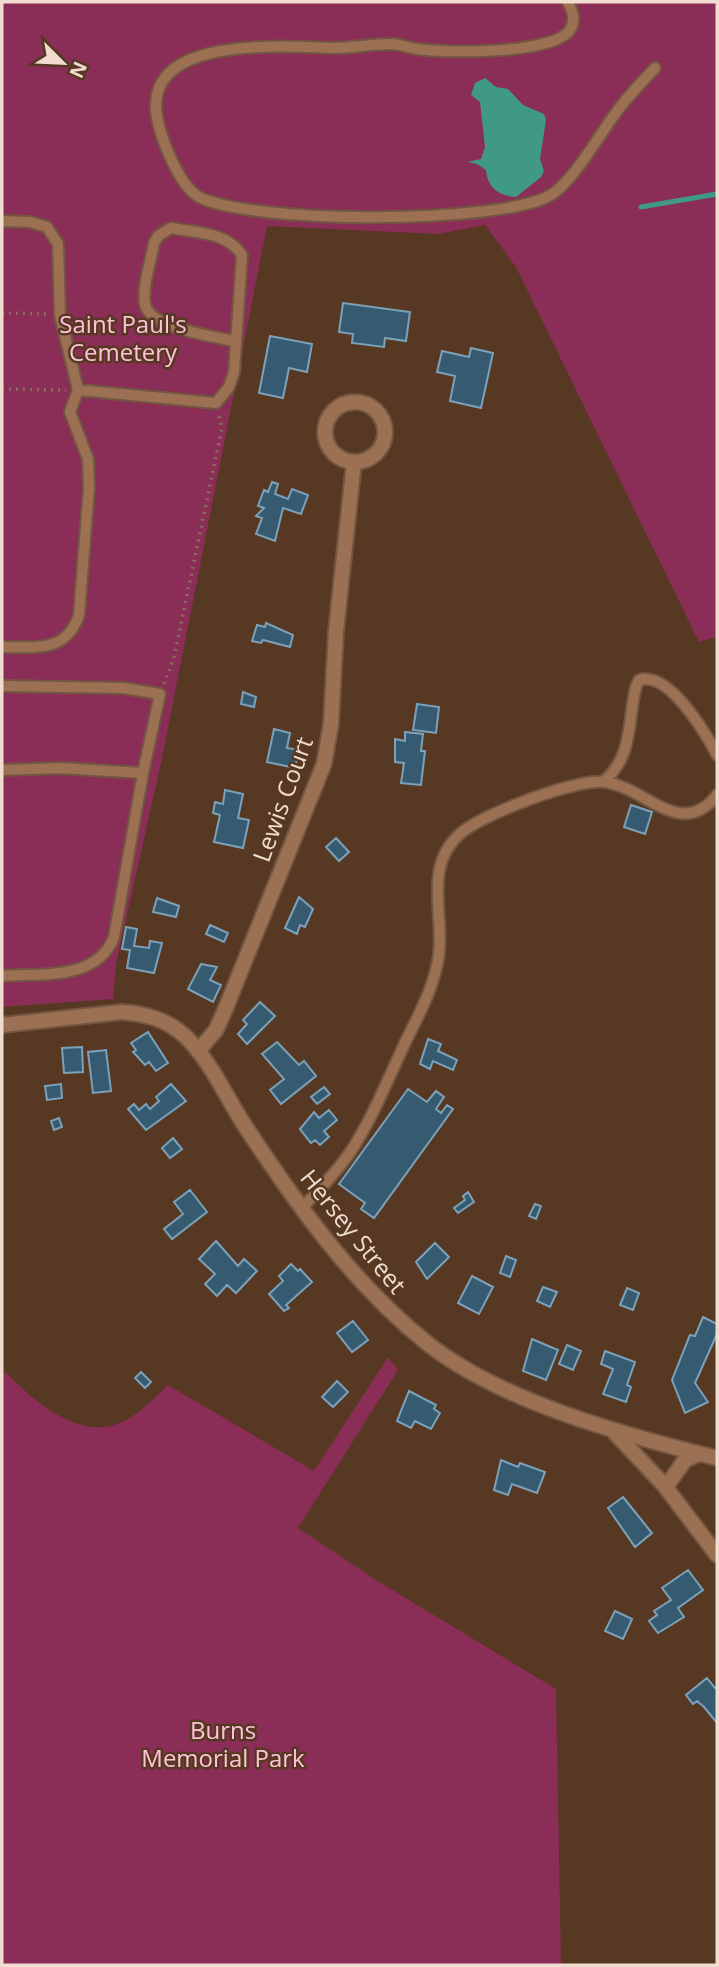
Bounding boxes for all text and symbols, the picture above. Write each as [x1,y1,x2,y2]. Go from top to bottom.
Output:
north arrow [28,28,98,98]
text: N [64,58,94,82]
park label: Saint Paul's Cemetery [59,307,187,368]
street label: Lewis Court [244,732,320,866]
street label: Hersey Street [294,1162,414,1300]
park label: Burns Memorial Park [141,1713,305,1774]

